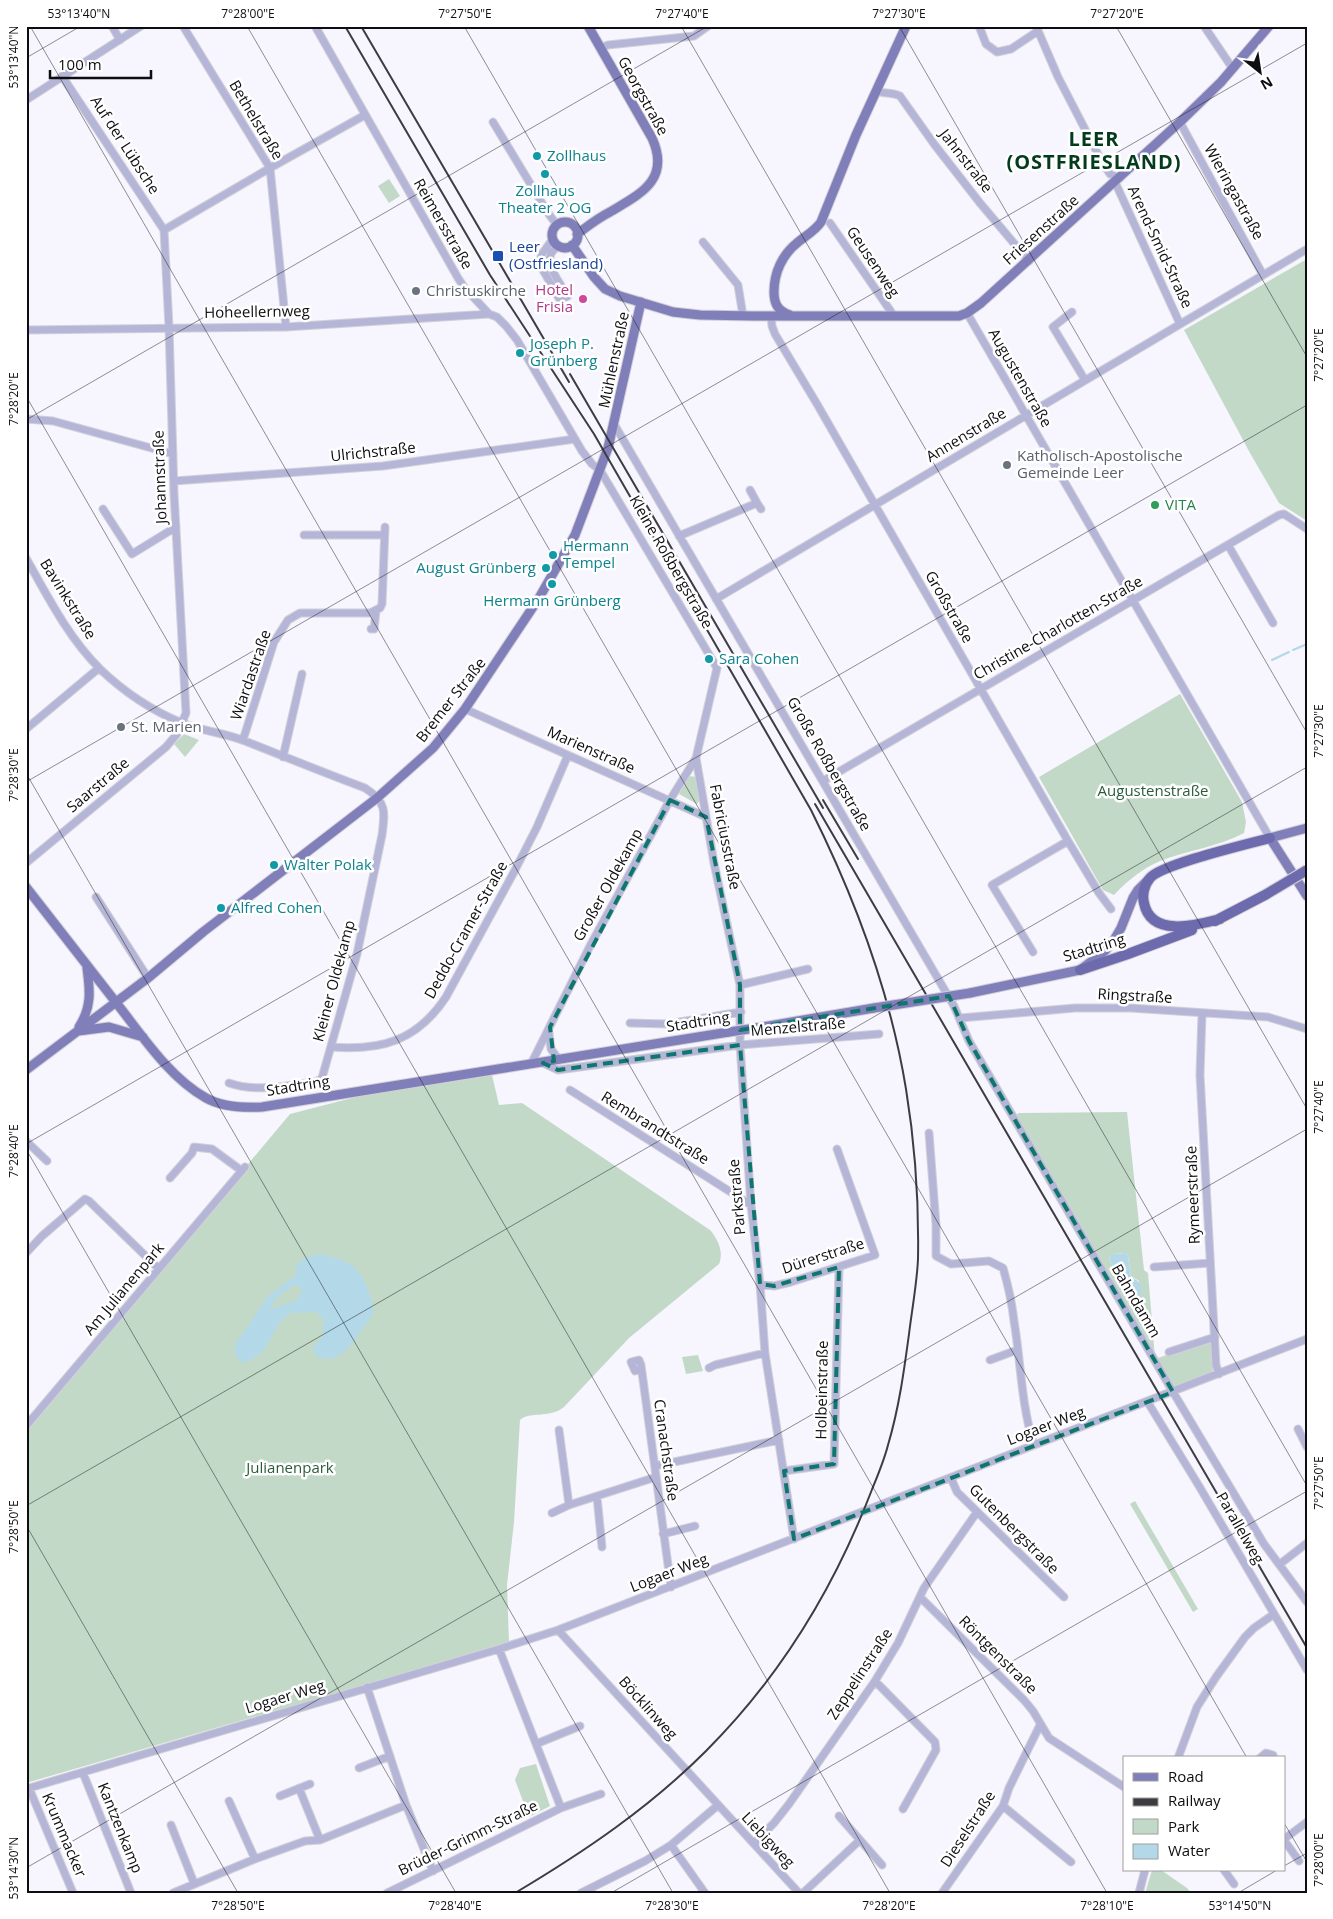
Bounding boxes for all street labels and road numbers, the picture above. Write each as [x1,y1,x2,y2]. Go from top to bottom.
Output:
street label: Georgstraße [614,52,674,139]
street label: Bethelstraße [225,76,289,163]
street label: Auf der Lübsche [87,91,165,197]
street label: Jahnstraße [934,123,998,196]
street label: Wieringastraße [1200,140,1269,243]
street label: Reimersstraße [410,174,478,273]
street label: Arend-Smid-Straße [1124,182,1198,311]
street label: Friesenstraße [998,190,1083,269]
street label: Geusenweg [843,222,905,301]
street label: Hoheellernweg [204,300,310,322]
street label: Mühlenstraße [593,310,633,410]
street label: Augustenstraße [984,324,1057,431]
street label: Annenstraße [922,402,1009,466]
street label: Johannstraße [147,430,171,526]
street label: Ulrichstraße [329,437,417,465]
street label: Kleine Roßbergstraße [625,491,718,632]
street label: Bavinkstraße [36,555,101,642]
street label: Großstraße [921,567,979,646]
street label: Christine-Charlotten-Straße [969,570,1146,684]
street label: Wiardastraße [225,627,275,723]
street label: Bremer Straße [411,653,490,746]
street label: Große Roßbergstraße [783,693,877,834]
street label: Marienstraße [544,721,638,777]
street label: Saarstraße [62,752,133,816]
street label: Fabriciusstraße [706,782,746,891]
street label: Großer Oldekamp [568,824,646,945]
street label: Deddo-Cramer-Straße [419,857,511,1002]
street label: Kleiner Oldekamp [307,918,359,1044]
street label: Stadtring [1060,928,1127,966]
street label: Ringstraße [1097,983,1173,1007]
street label: Stadtring [665,1006,731,1036]
street label: Menzelstraße [750,1012,846,1040]
street label: Stadtring [265,1070,331,1100]
street label: Rembrandtstraße [598,1086,713,1168]
street label: Rymeerstraße [1180,1146,1204,1245]
street label: Parkstraße [723,1158,749,1236]
street label: Dürerstraße [779,1232,866,1278]
street label: Am Julianenpark [79,1238,168,1339]
street label: Bahndamm [1108,1260,1166,1341]
street label: Holbeinstraße [810,1340,832,1440]
street label: Cranachstraße [650,1398,684,1502]
street label: Logaer Weg [1004,1401,1088,1449]
street label: Gutenbergstraße [965,1479,1064,1578]
street label: Parallelweg [1212,1488,1269,1567]
street label: Logaer Weg [627,1548,711,1596]
street label: Röntgenstraße [955,1611,1042,1698]
street label: Zeppelinstraße [822,1624,896,1723]
street label: Böcklinweg [615,1671,683,1743]
street label: Logaer Weg [242,1674,327,1718]
street label: Kantzenkamp [94,1779,148,1876]
street label: Dieselstraße [935,1786,999,1870]
street label: Krummacker [38,1789,92,1880]
street label: Brüder-Grimm-Straße [395,1795,541,1880]
street label: Liebigweg [738,1807,800,1871]

